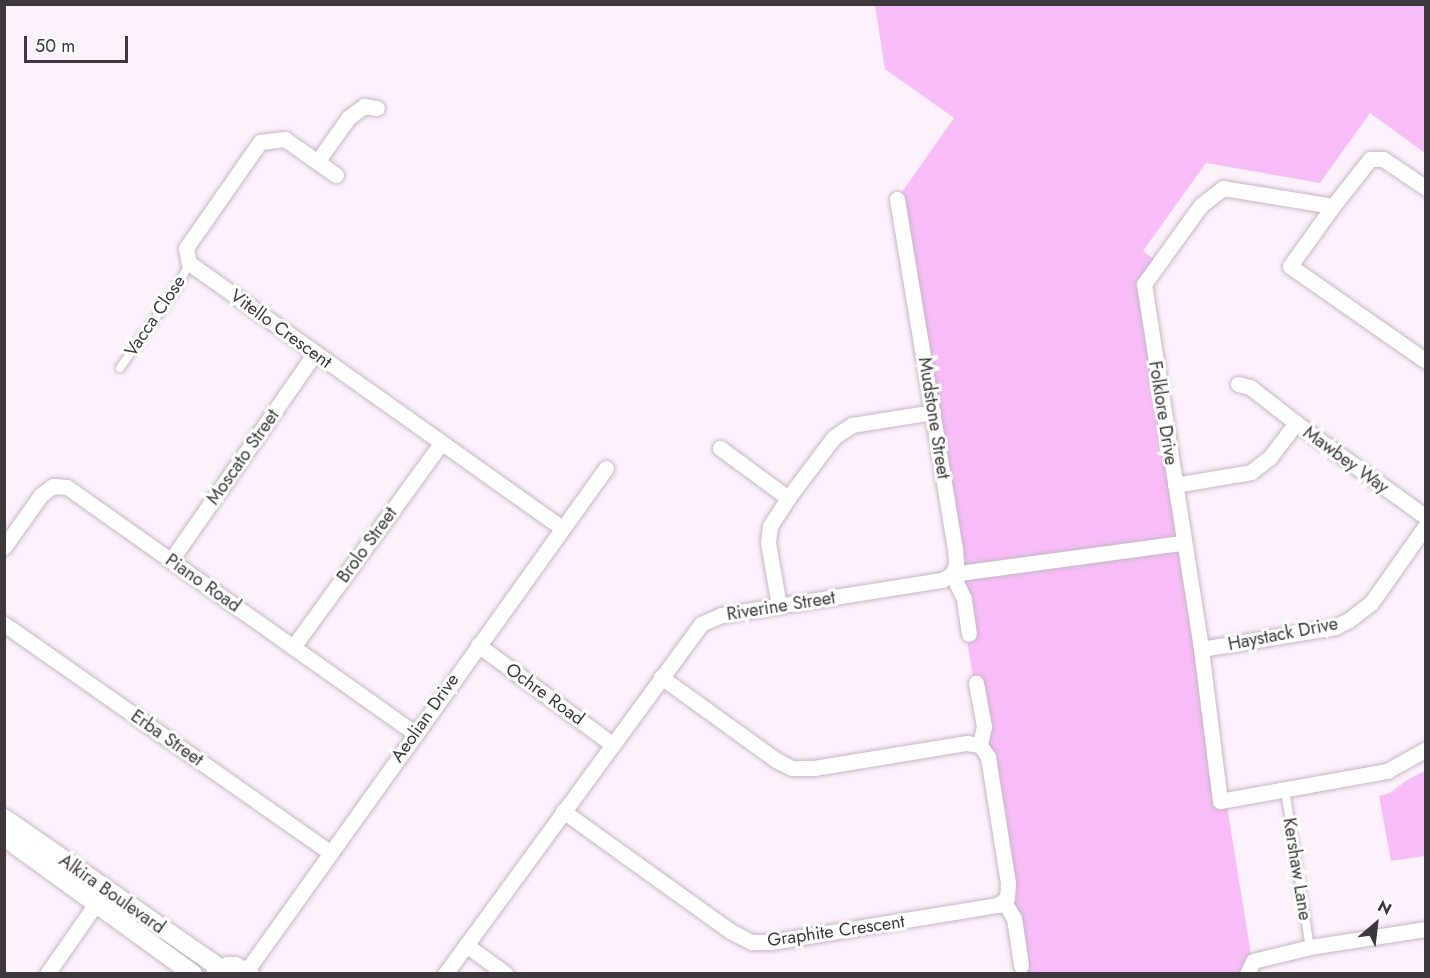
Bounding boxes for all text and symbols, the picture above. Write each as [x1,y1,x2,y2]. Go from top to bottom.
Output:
scale bar [27,24,130,62]
text: 50 m [35,33,75,59]
street label: Vacca Close [120,271,190,361]
street label: Vitello Crescent [226,285,336,373]
street label: Mudstone Street [914,356,954,480]
street label: Folklore Drive [1144,360,1182,466]
street label: Moscato Street [202,405,284,509]
street label: Mawbey Way [1299,422,1393,498]
street label: Brolo Street [332,503,402,587]
street label: Piano Road [161,549,245,617]
street label: Riverine Street [725,587,837,625]
street label: Haystack Drive [1226,613,1340,655]
street label: Ochre Road [502,658,588,730]
street label: Aeolian Drive [387,669,463,767]
street label: Erba Street [127,705,207,771]
street label: Kershaw Lane [1278,816,1316,922]
street label: Alkira Boulevard [55,849,169,939]
north arrow [1346,894,1406,954]
text: N [1374,895,1396,921]
street label: Graphite Crescent [766,911,906,951]

